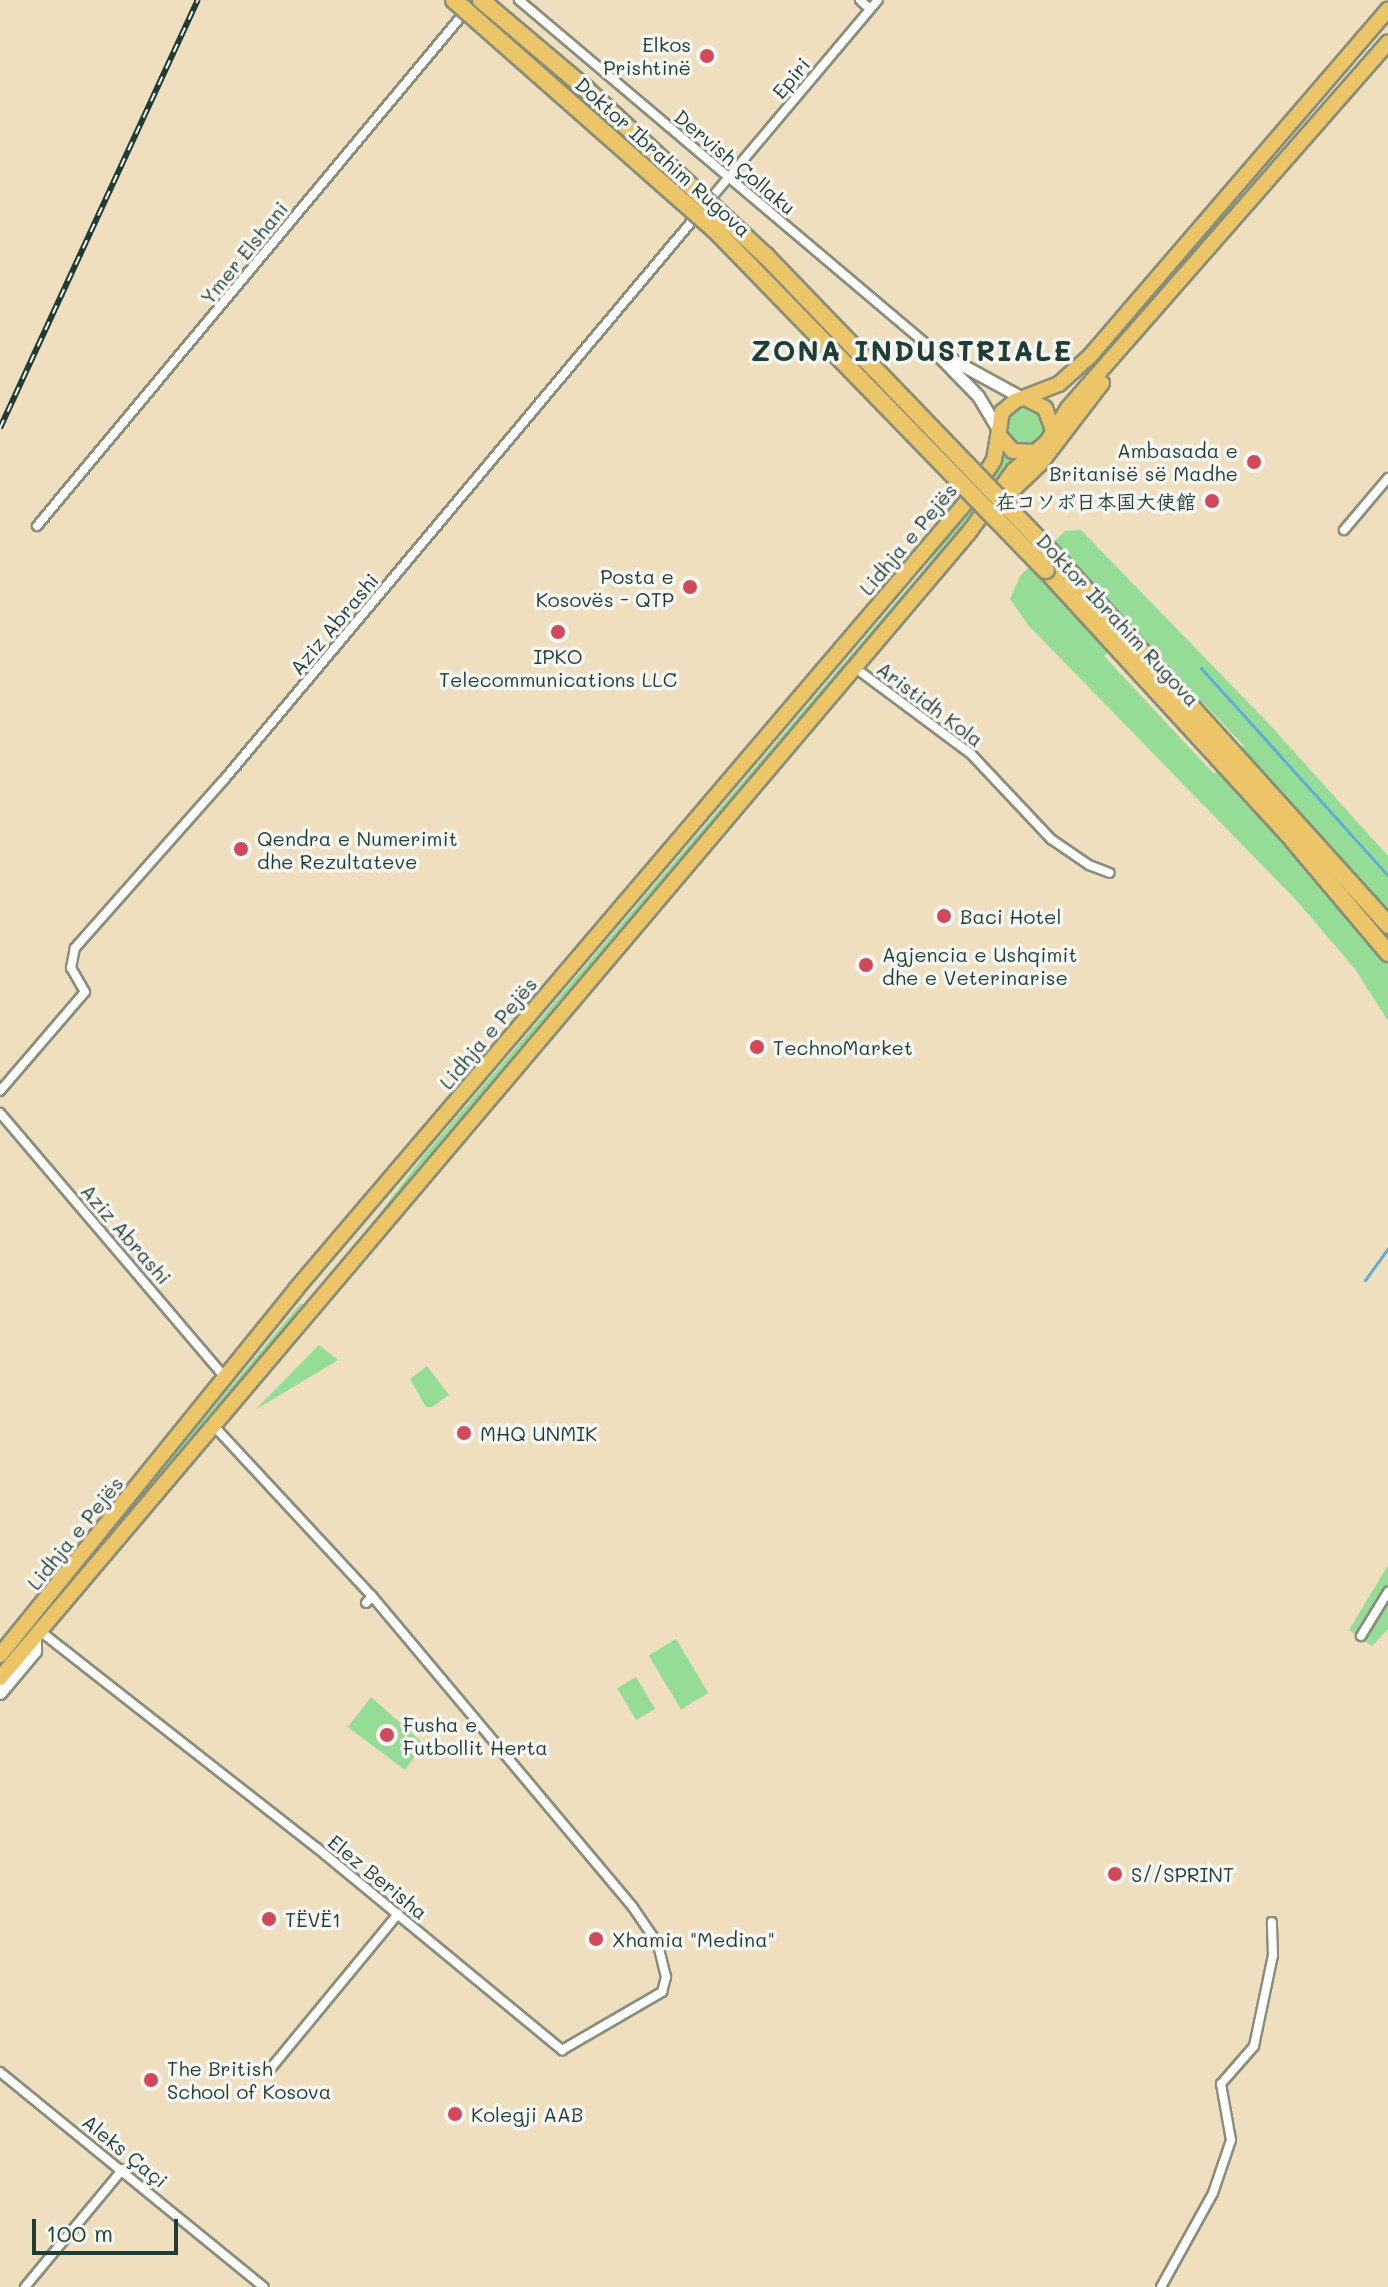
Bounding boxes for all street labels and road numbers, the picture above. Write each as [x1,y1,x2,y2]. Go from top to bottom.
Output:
street label: Epiri [767,53,815,103]
street label: Doktor Ibrahim Rugova [571,72,755,242]
street label: Dervish Çollaku [670,104,800,220]
street label: Ymer Elshani [195,197,293,309]
street label: Lidhja e Pejës [854,478,962,600]
street label: Doktor Ibrahim Rugova [1032,529,1204,711]
street label: Aziz Abrashi [285,568,383,680]
street label: Aristidh Kola [872,656,988,752]
street label: Lidhja e Pejës [434,972,542,1094]
street label: Aziz Abrashi [76,1179,176,1289]
street label: Lidhja e Pejës [22,1472,128,1594]
street label: Elez Berisha [324,1830,432,1924]
street label: Aleks Çaçi [78,2109,172,2193]

